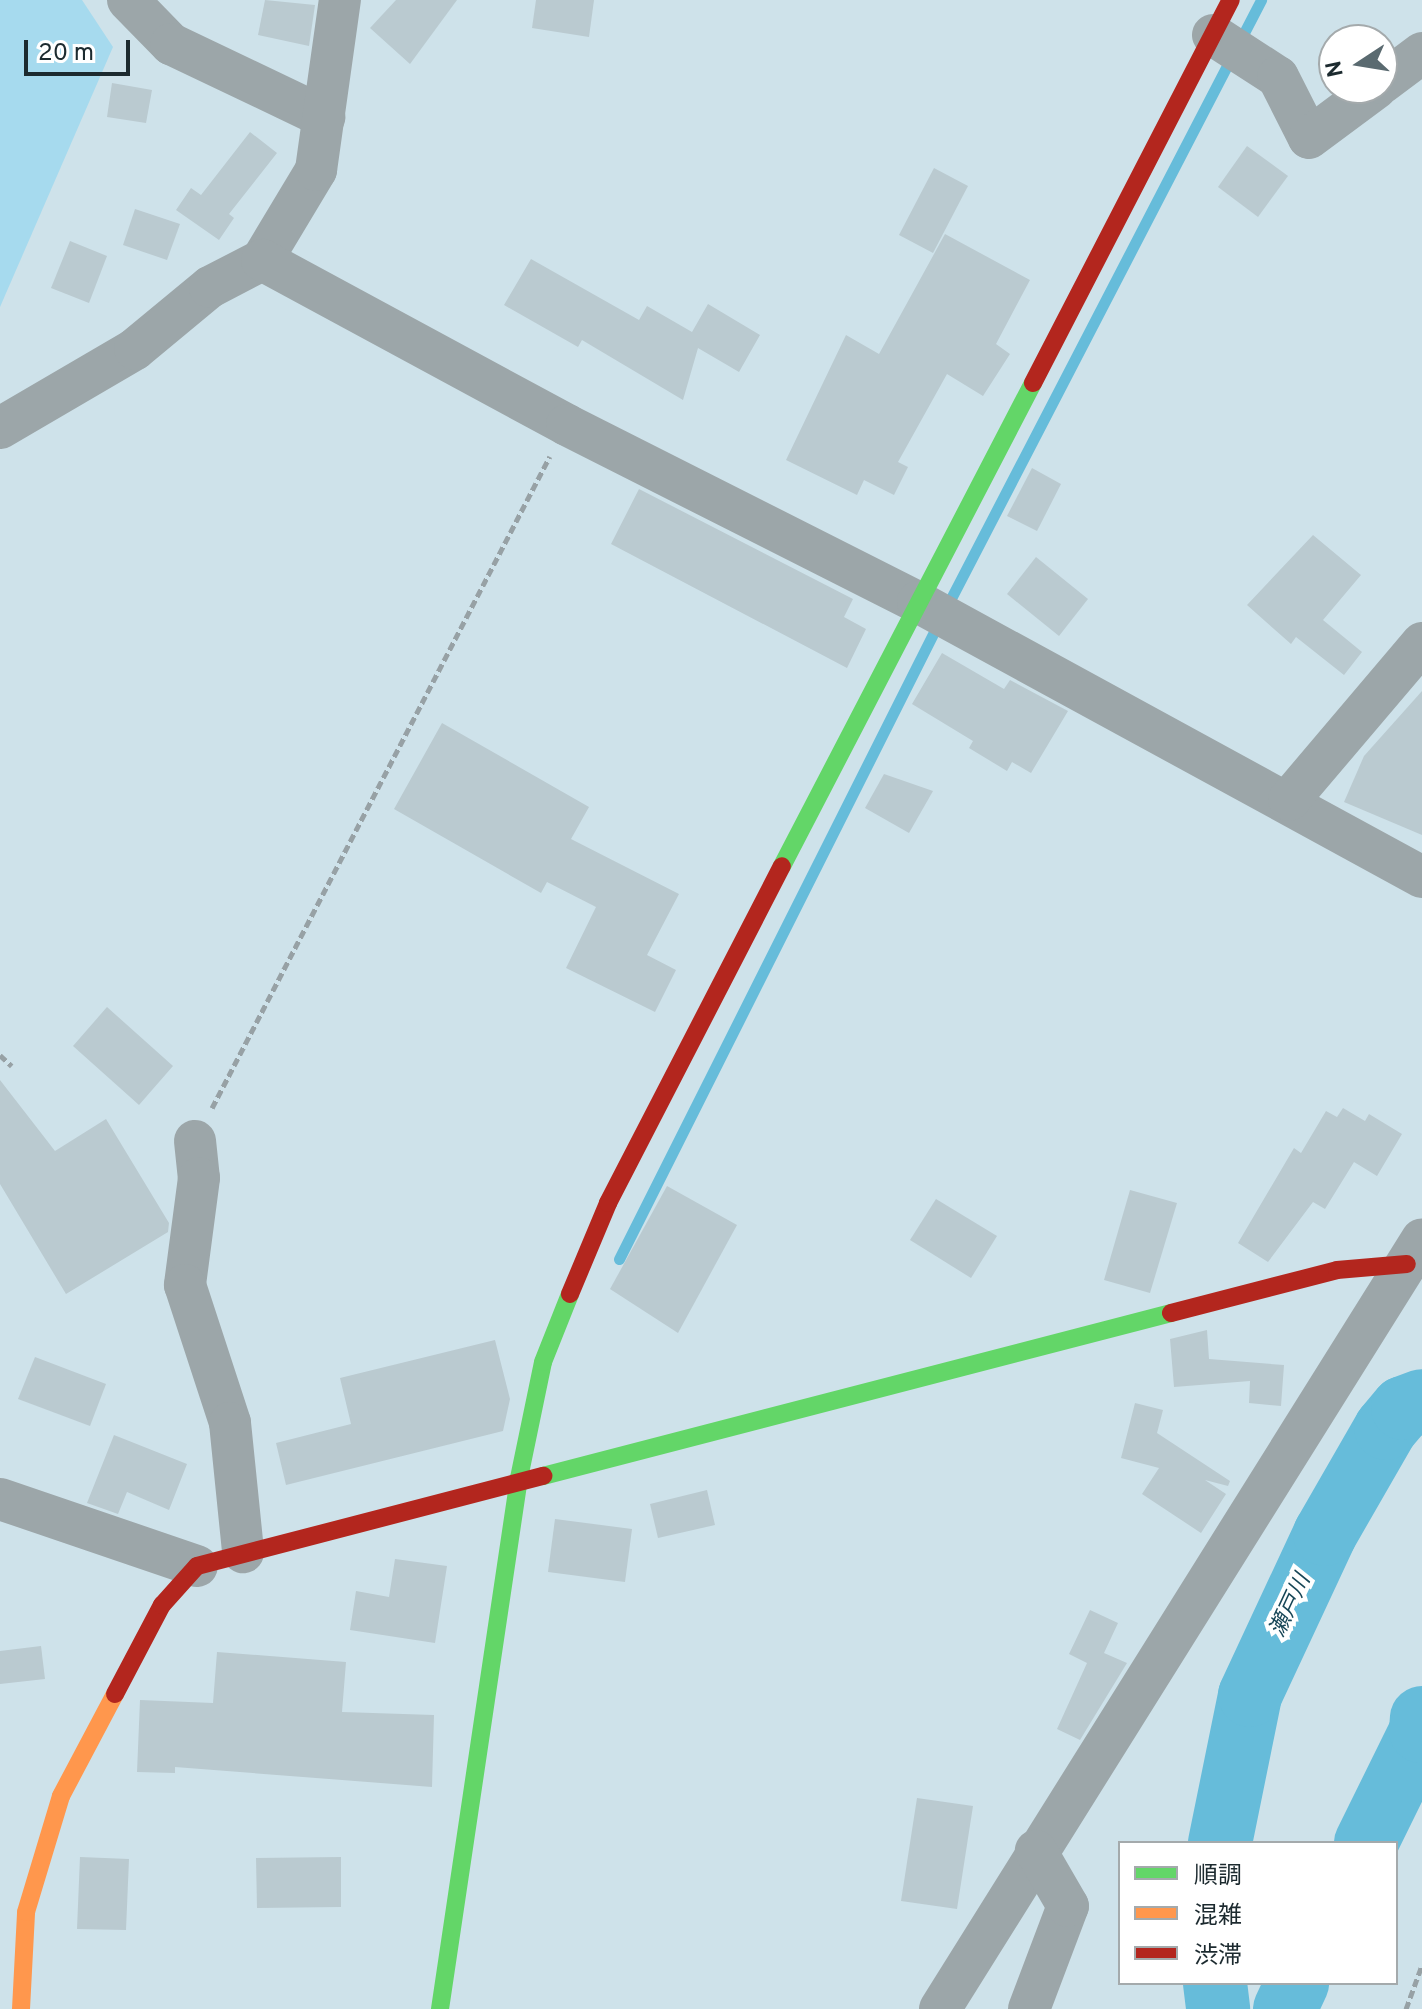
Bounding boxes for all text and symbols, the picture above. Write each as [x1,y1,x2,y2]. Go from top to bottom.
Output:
scale bar [28,24,134,74]
north arrow [1318,24,1398,104]
text: 20 m [38,39,94,69]
text: N [1321,58,1351,79]
water label: 瀬戸川 [1265,1571,1317,1641]
legend [1118,1841,1398,1985]
text: 順調 [1194,1862,1242,1892]
text: 混雑 [1194,1902,1242,1932]
text: 渋滞 [1194,1942,1242,1972]

